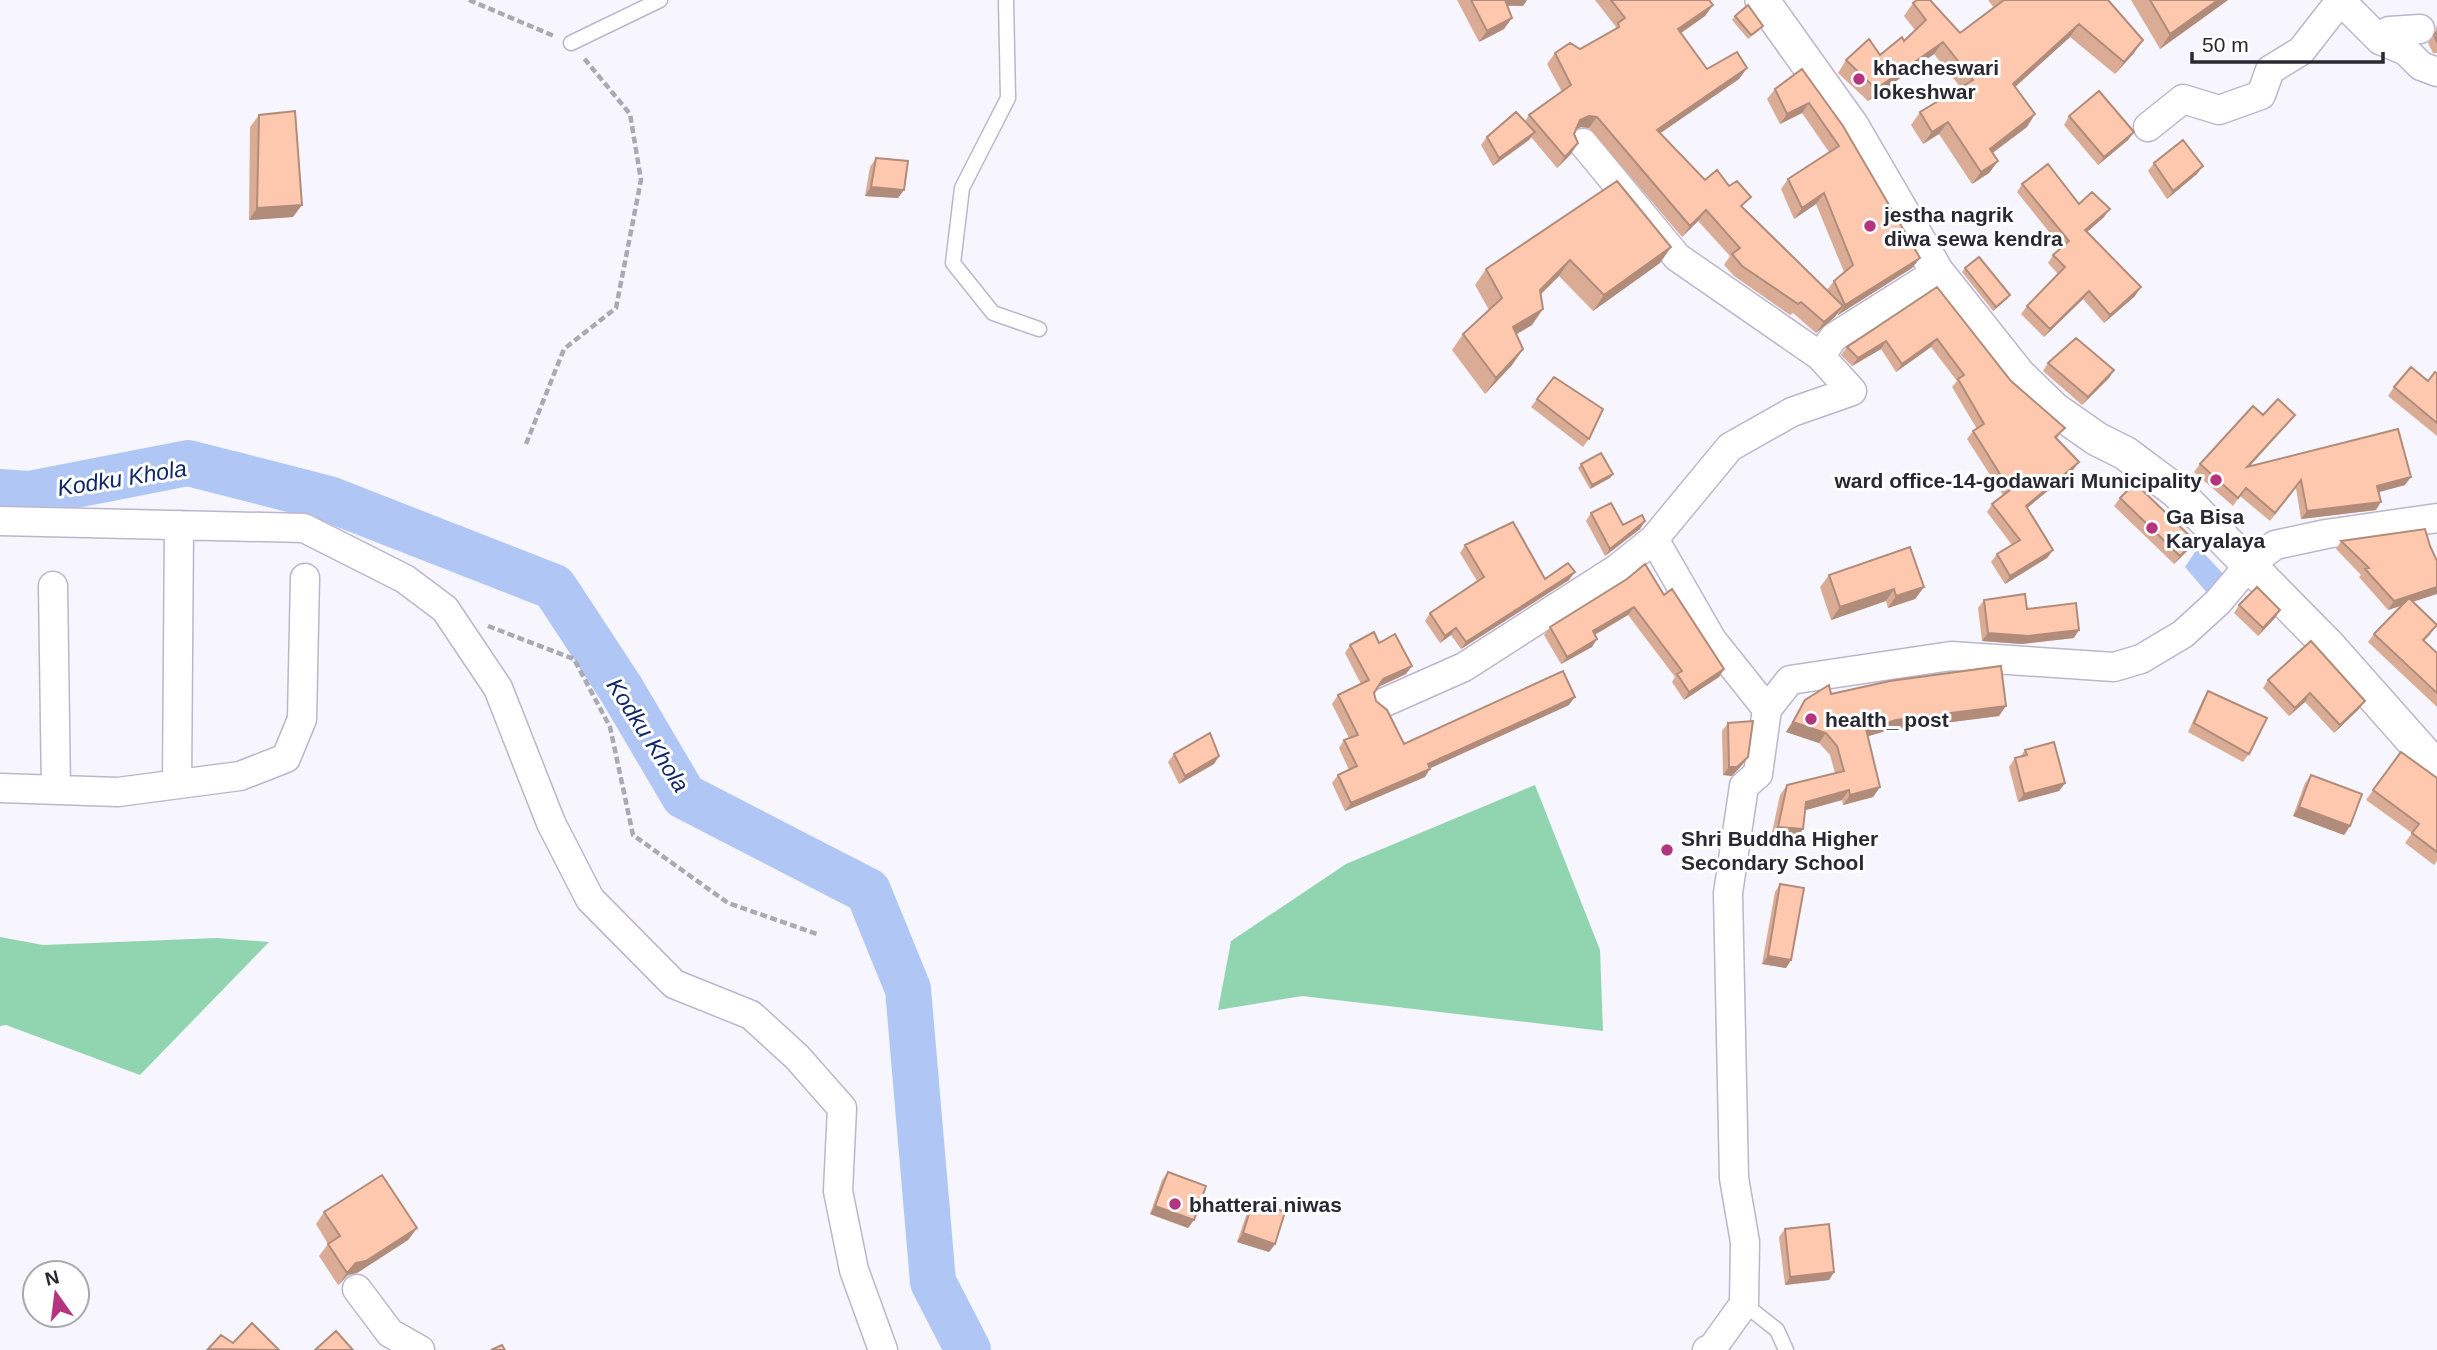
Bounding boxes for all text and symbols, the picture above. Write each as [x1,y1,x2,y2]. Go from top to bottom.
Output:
scale bar [2192,21,2383,65]
text: 50 m [2202,33,2249,56]
place label: khacheswari lokeshwar [1873,56,1999,103]
marker: khacheswari lokeshwar [1851,71,1867,87]
place label: jestha nagrik diwa sewa kendra [1883,203,2063,250]
marker: jestha nagrik diwa sewa kendra [1862,218,1878,234]
water label: Kodku Khola [56,455,188,501]
place label: ward office-14-godawari Municipality [1833,469,2202,492]
marker: ward office-14-godawari Municipality [2208,472,2224,488]
place label: Ga Bisa Karyalaya [2166,505,2266,552]
marker: Ga Bisa Karyalaya [2144,520,2160,536]
water label: Kodku Khola [602,673,694,797]
place label: health_ post [1825,708,1949,731]
marker: health_ post [1803,711,1819,727]
place label: Shri Buddha Higher Secondary School [1681,827,1878,874]
marker: Shri Buddha Higher Secondary School [1659,842,1675,858]
place label: bhatterai niwas [1189,1193,1342,1216]
marker: bhatterai niwas [1167,1196,1183,1212]
north arrow [21,1259,91,1329]
text: N [43,1266,61,1290]

